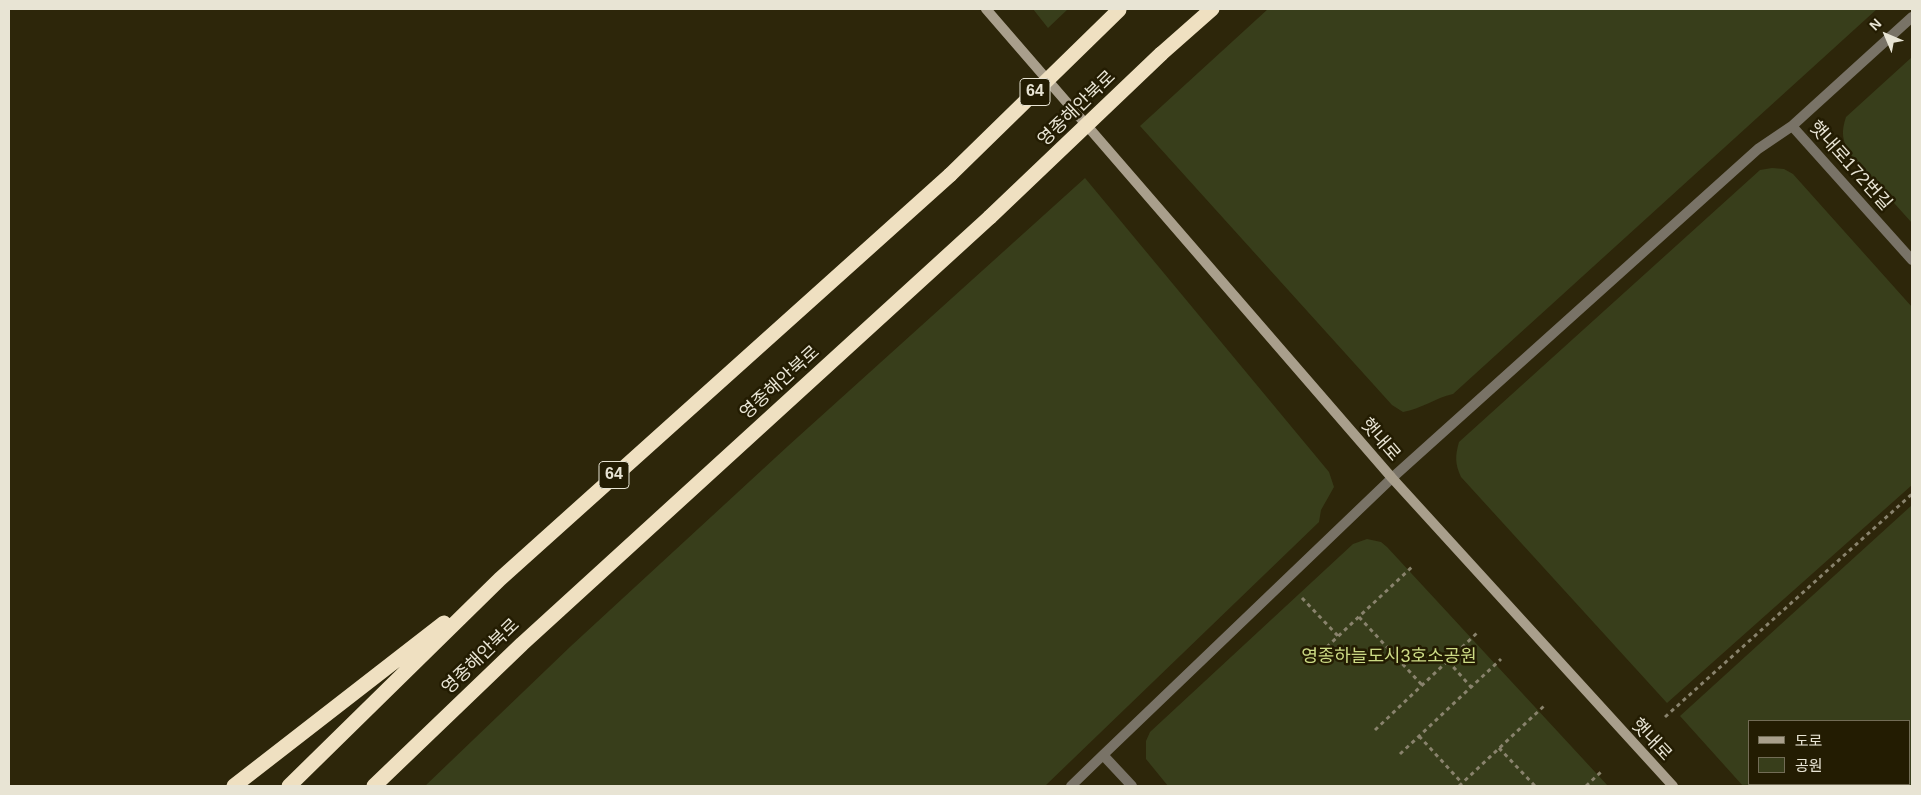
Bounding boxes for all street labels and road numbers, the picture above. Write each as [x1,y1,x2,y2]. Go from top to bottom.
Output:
street label: 영종해안북로 [1034,67,1120,151]
road number: 64 [1020,78,1050,105]
street label: 햇내로172번길 [1804,117,1896,215]
street label: 영종해안북로 [736,342,824,424]
street label: 햇내로 [1356,414,1404,466]
road number: 64 [599,462,629,488]
street label: 영종해안북로 [438,615,524,699]
street label: 햇내로 [1626,714,1676,766]

